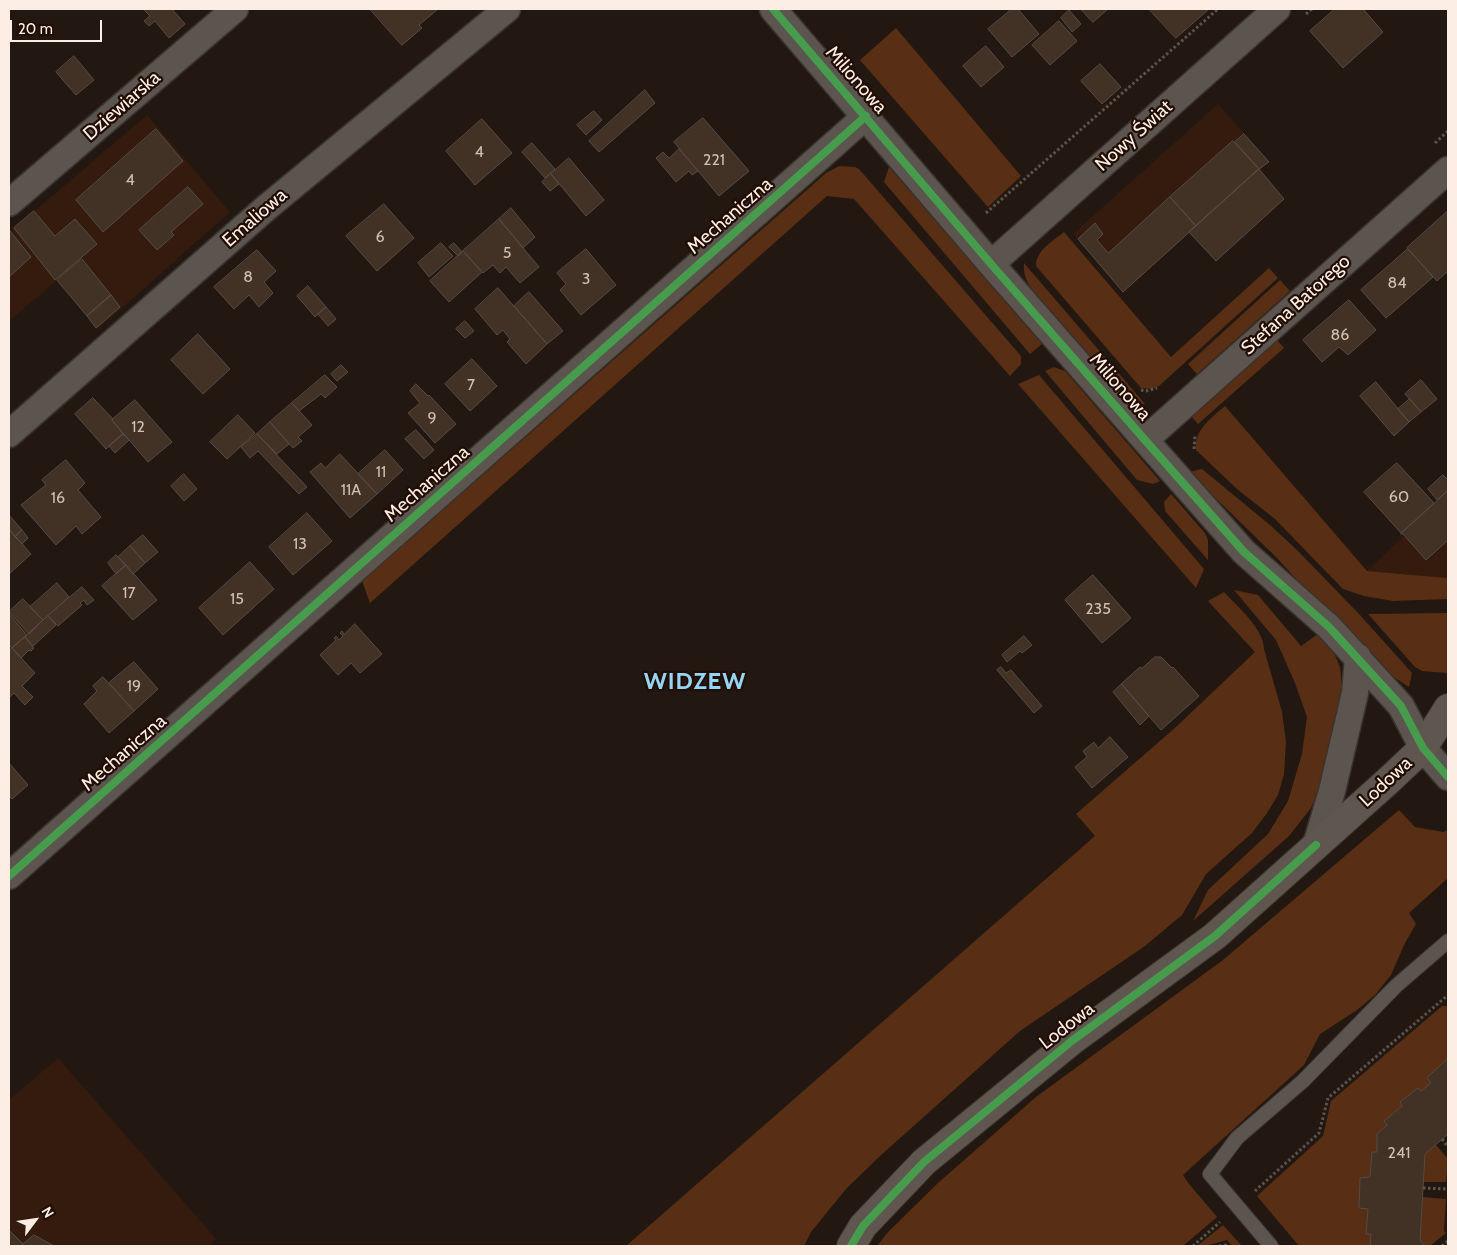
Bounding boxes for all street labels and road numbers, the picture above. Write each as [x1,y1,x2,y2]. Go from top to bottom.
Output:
street label: Milionowa [820,42,892,118]
street label: Dziewiarska [79,66,165,146]
street label: Nowy Świat [1091,96,1177,176]
street label: Mechaniczna [683,173,777,259]
street label: Emaliowa [218,184,292,252]
street label: Stefana Batorego [1237,250,1355,360]
street label: Milionowa [1084,349,1156,425]
street label: Mechaniczna [380,441,474,527]
street label: Mechaniczna [77,710,171,796]
street label: Lodowa [1355,752,1417,812]
street label: Lodowa [1035,997,1099,1055]

